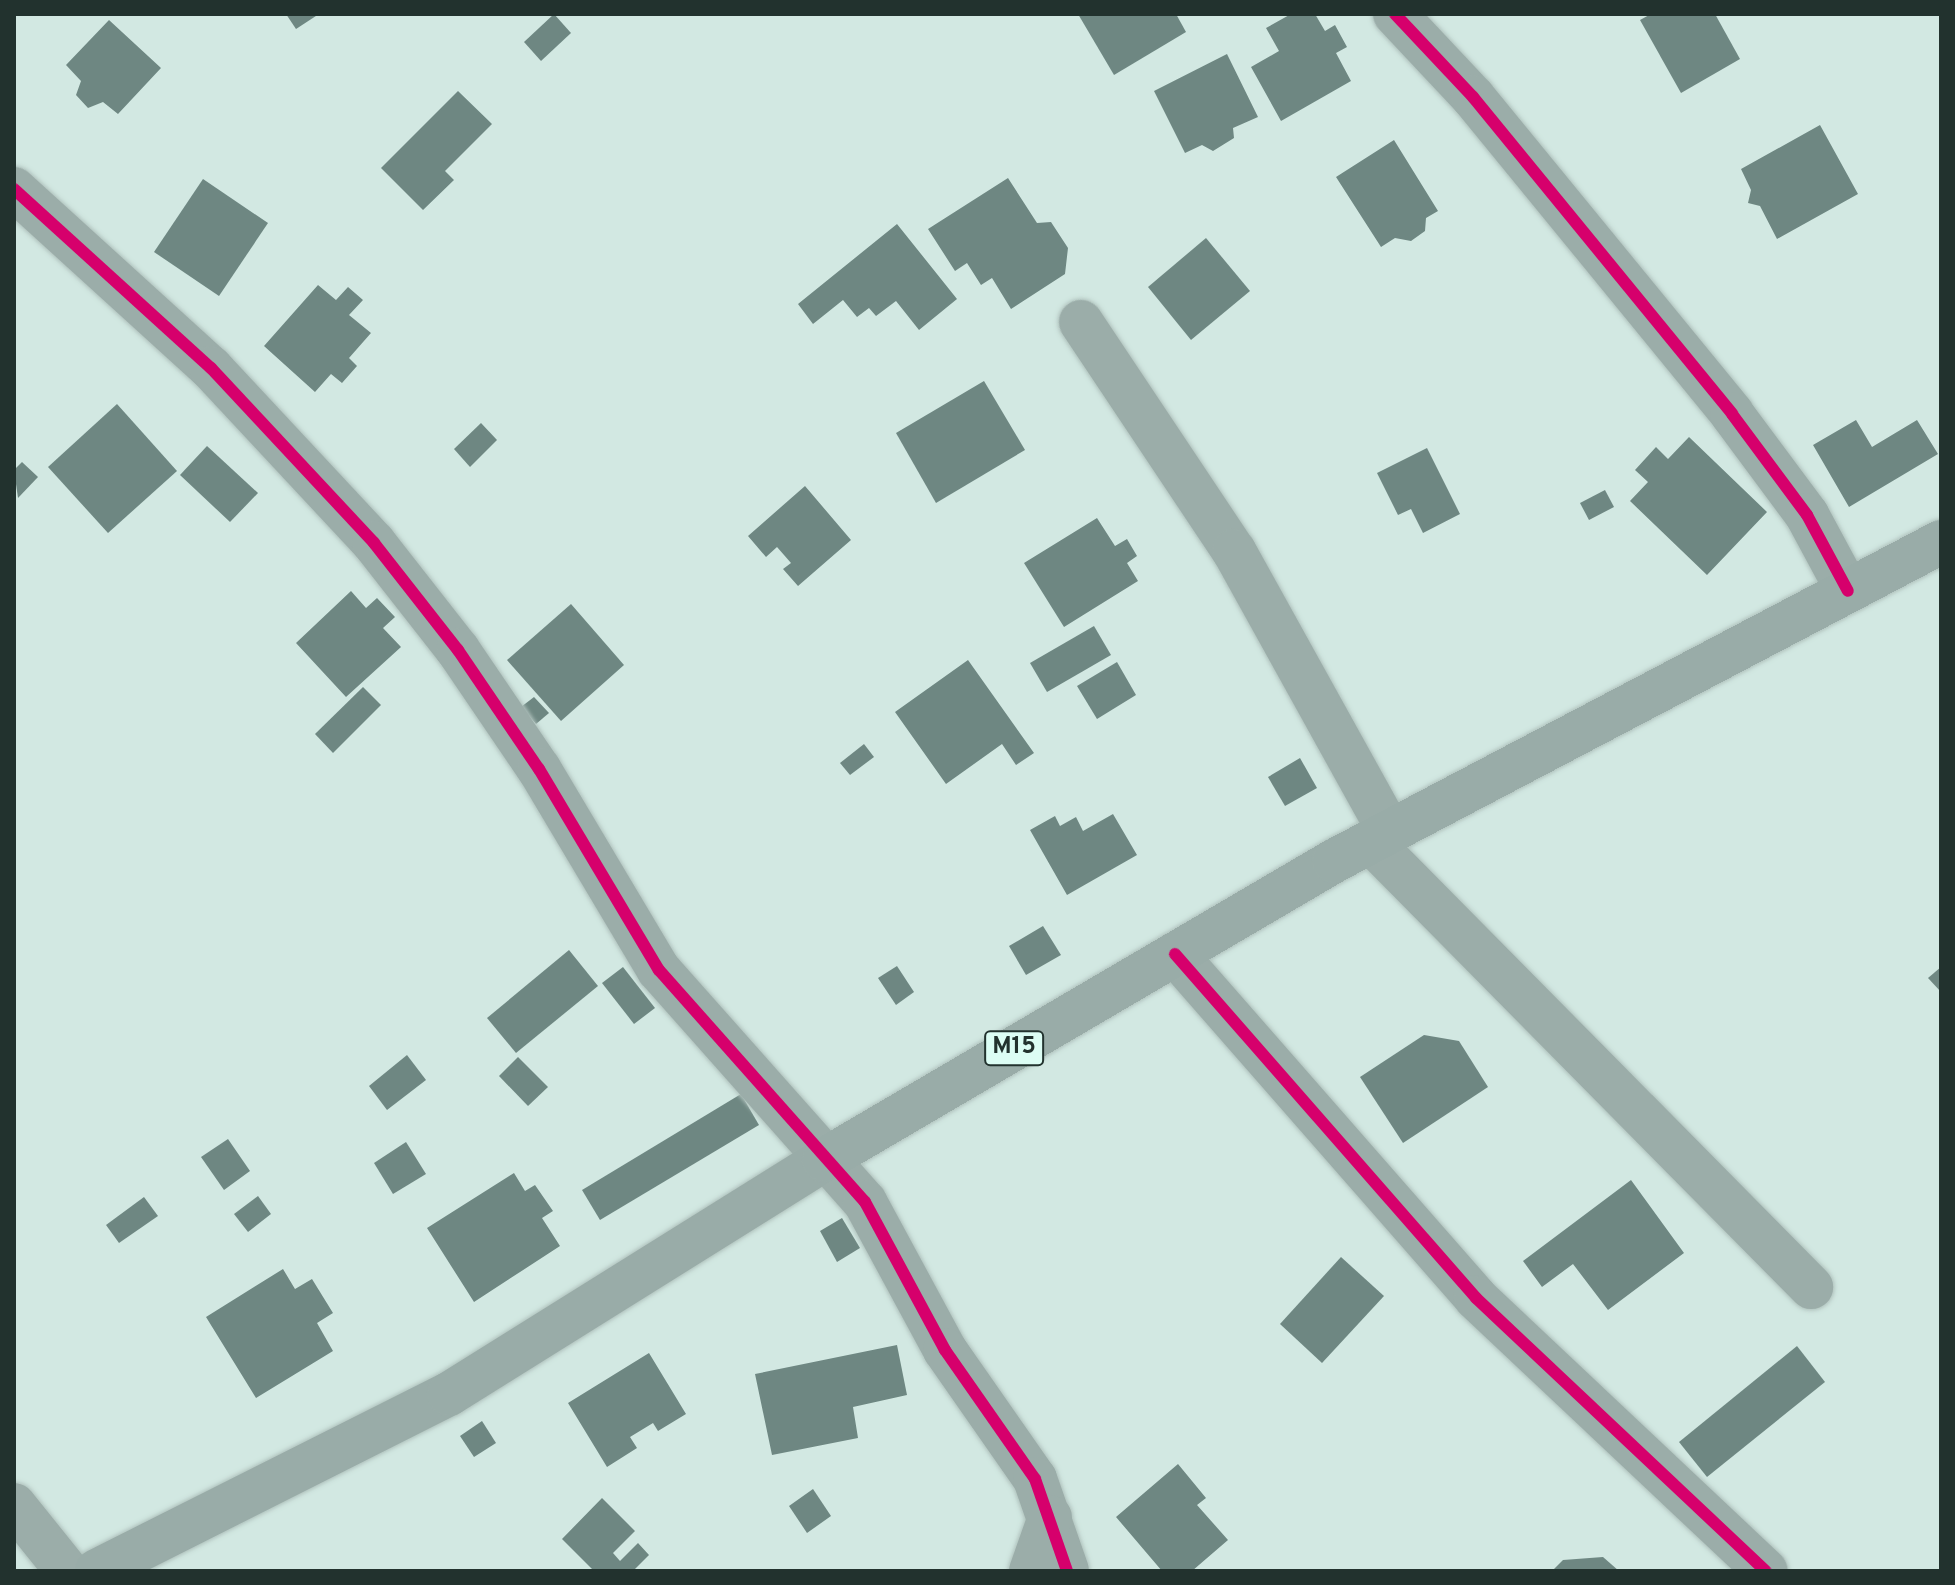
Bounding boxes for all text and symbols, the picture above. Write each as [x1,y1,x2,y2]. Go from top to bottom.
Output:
road number: M15 [984,1028,1044,1068]

